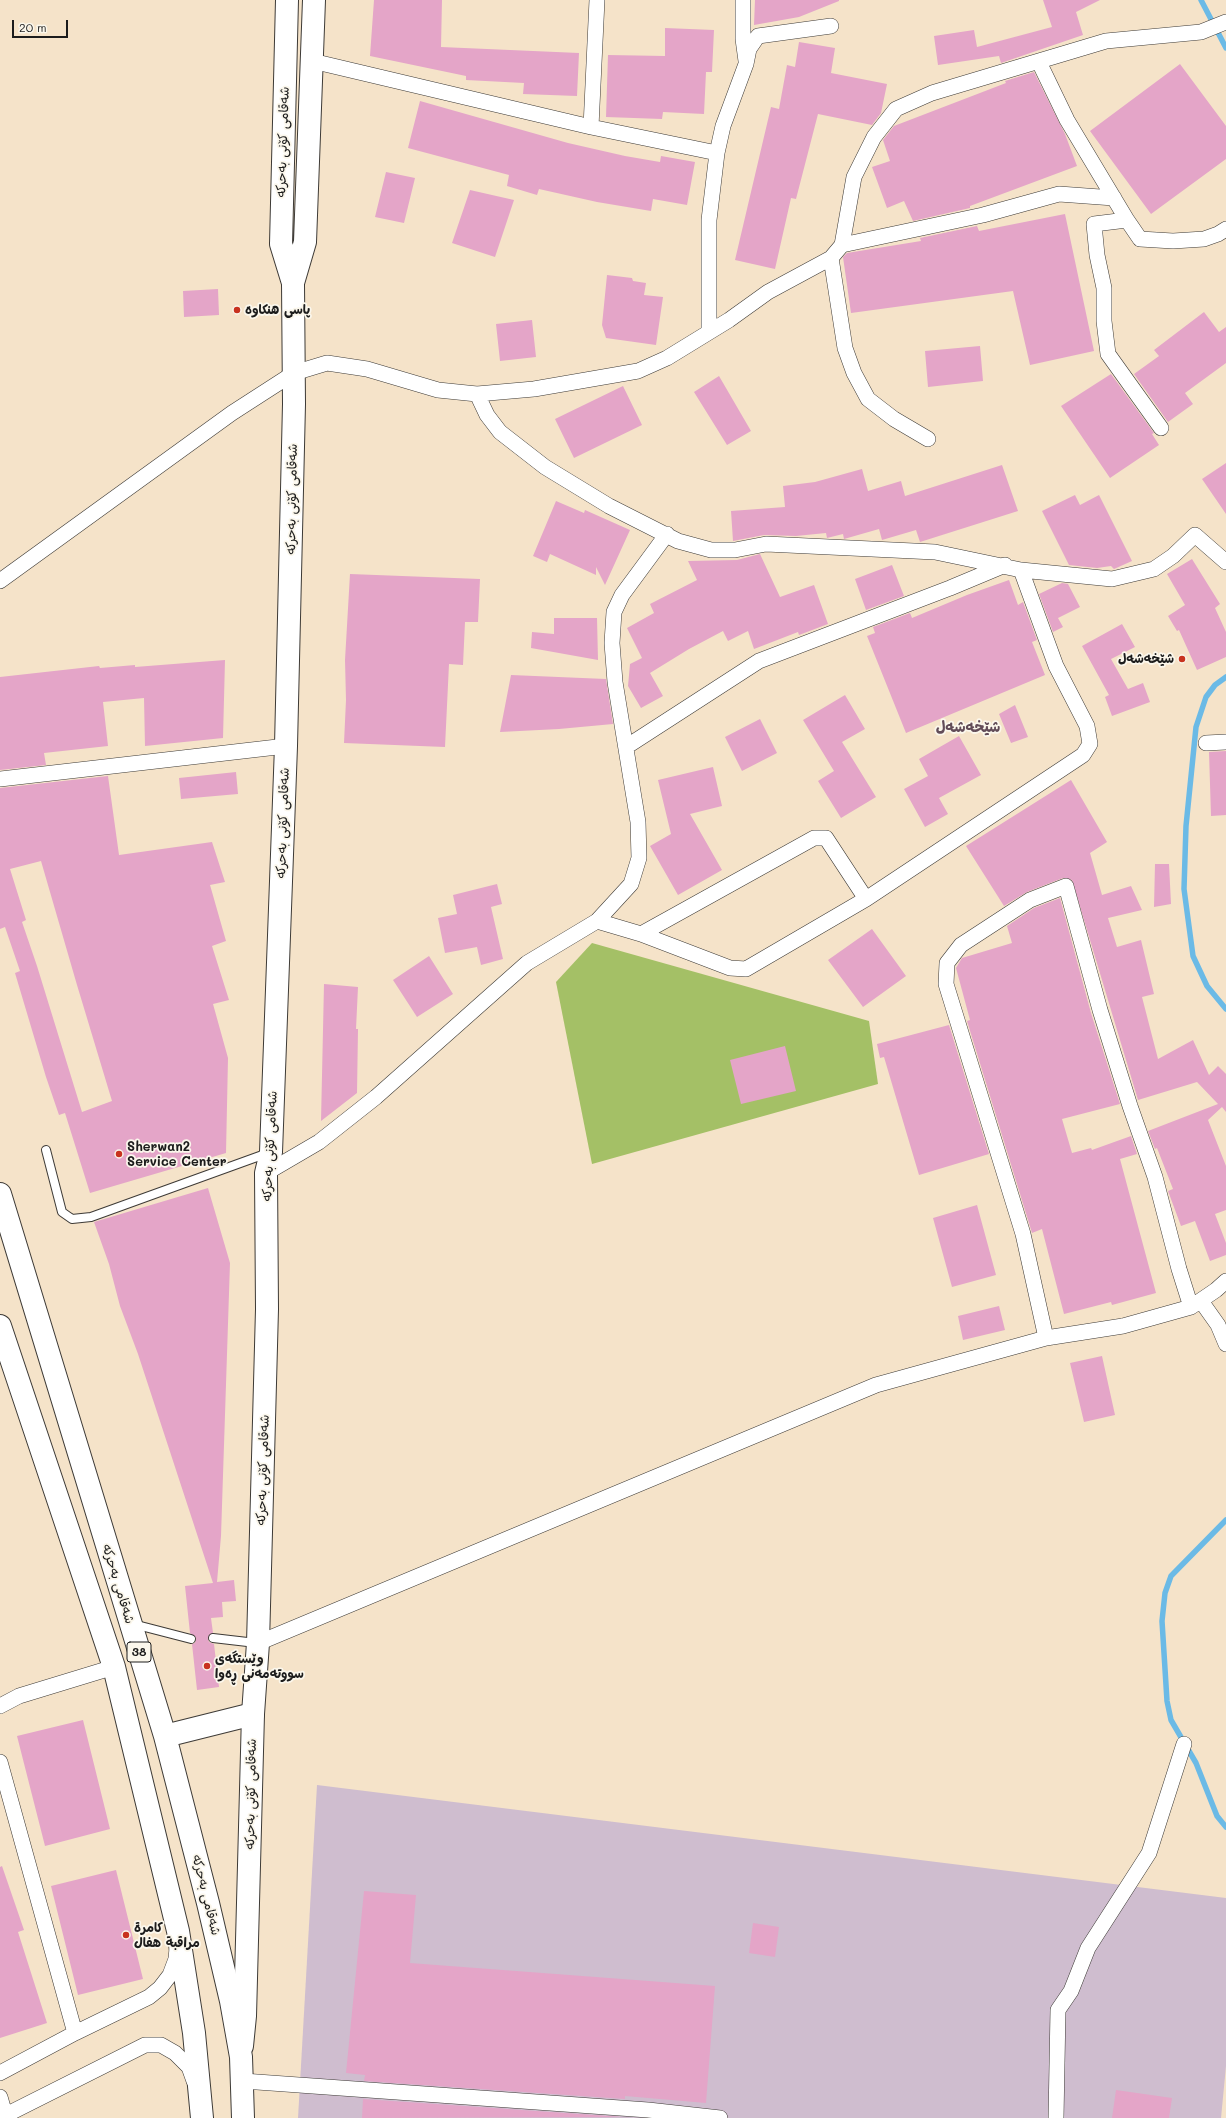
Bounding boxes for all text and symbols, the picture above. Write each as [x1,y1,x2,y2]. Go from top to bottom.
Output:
scale bar [14,12,70,38]
text: 20 m [19,19,47,35]
street label: شەقامی کۆنی بەحرکە [273,86,293,198]
place label: پاسی هنكاوه‌ [245,302,310,318]
marker: پاسی هنكاوه‌ [232,305,242,315]
street label: شەقامی کۆنی بەحرکە [283,443,301,555]
place label: شێخه‌شه‌ل [1118,651,1174,667]
marker: شێخه‌شه‌ل [1177,654,1187,664]
district label: شێخەشەل [936,718,1000,736]
street label: شەقامی کۆنی بەحرکە [273,767,293,879]
street label: شەقامی کۆنی بەحرکە [259,1090,281,1202]
place label: Sherwan2 Service Center [127,1139,226,1170]
marker: Sherwan2 Service Center [114,1149,124,1159]
street label: شەقامی کۆنی بەحرکە [253,1414,273,1526]
street label: شەقامی بەحرکە [98,1542,138,1626]
road number: 38 [127,1642,151,1662]
place label: وێستگەی سووتەمەنی ڕەوا [215,1651,304,1682]
marker: وێستگەی سووتەمەنی ڕەوا [202,1661,212,1671]
street label: شەقامی کۆنی بەحرکە [242,1738,260,1850]
street label: شەقامی بەحرکە [188,1853,224,1937]
place label: كامرة مراقبة هفال [134,1920,200,1951]
marker: كامرة مراقبة هفال [121,1930,131,1940]

